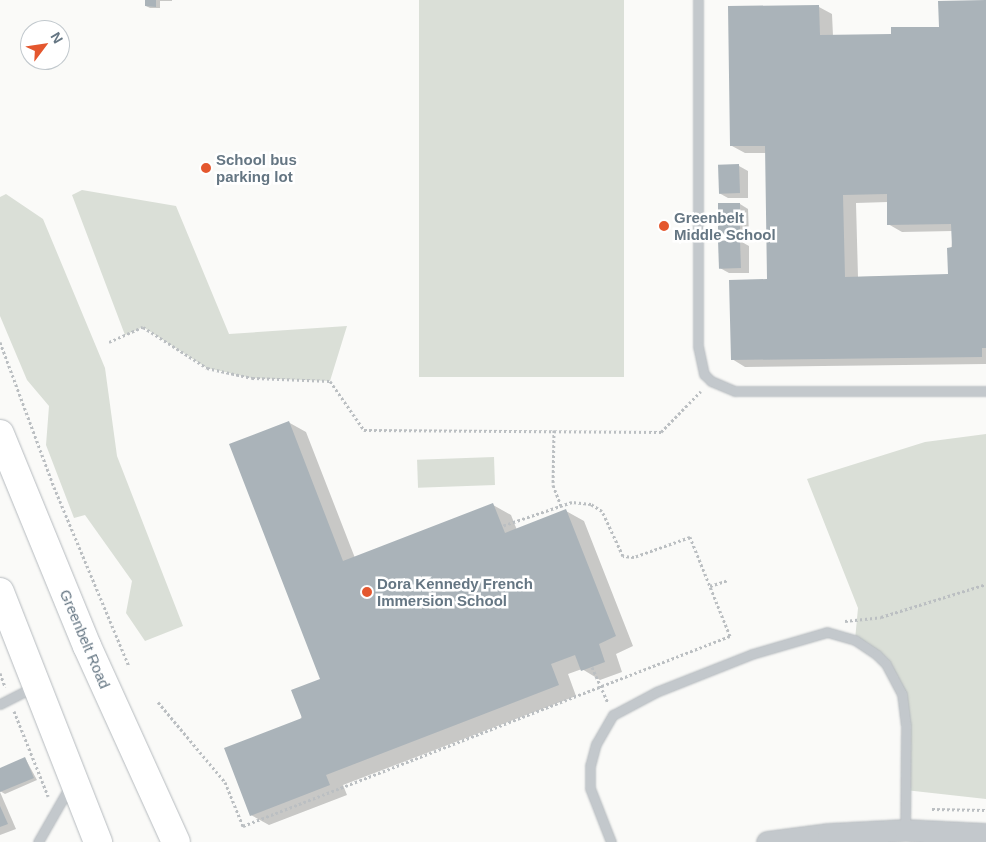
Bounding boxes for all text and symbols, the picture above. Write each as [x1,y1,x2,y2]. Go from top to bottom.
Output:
north arrow [20,20,70,70]
text: N [48,29,66,46]
place label: School bus parking lot [216,150,297,185]
marker: School bus parking lot [200,162,212,174]
place label: Greenbelt Middle School [674,208,776,243]
marker: Greenbelt Middle School [658,220,670,232]
place label: Dora Kennedy French Immersion School [377,574,533,609]
marker: Dora Kennedy French Immersion School [361,586,373,598]
street label: Greenbelt Road [56,587,114,691]

